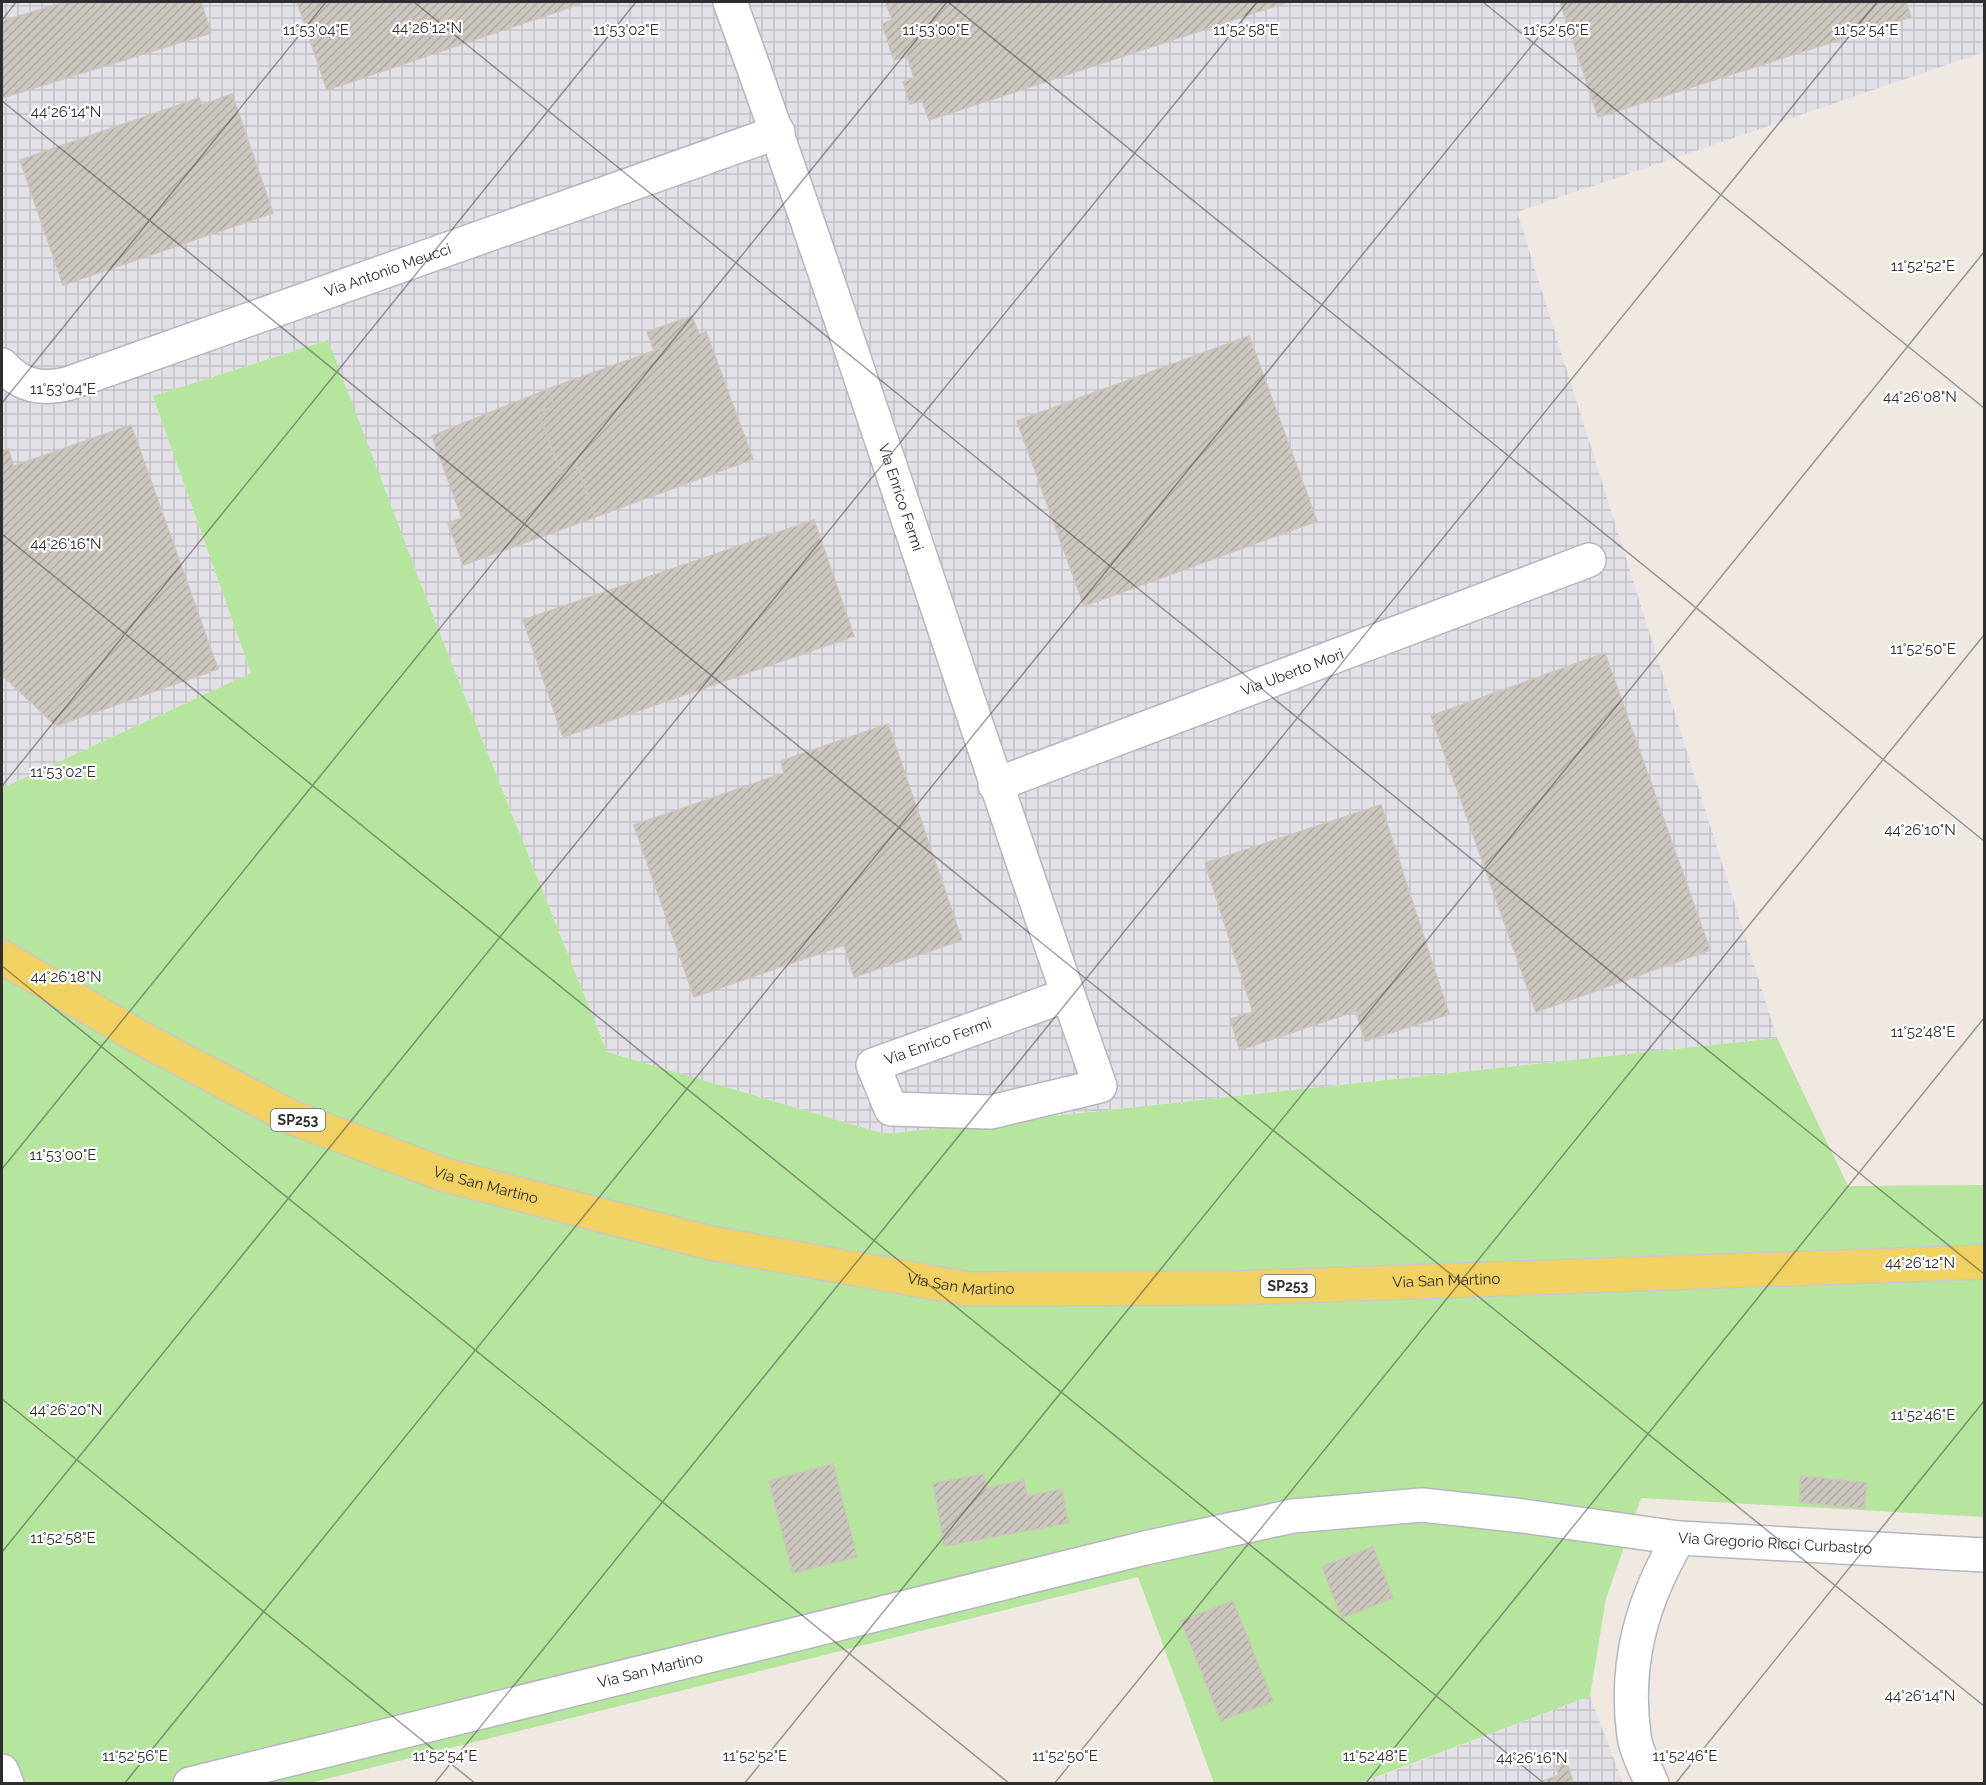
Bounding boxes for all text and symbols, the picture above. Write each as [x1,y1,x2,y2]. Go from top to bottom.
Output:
text: 44°26'12"N [392,19,462,37]
text: 11°53'04"E [283,21,349,39]
text: 11°53'02"E [593,21,659,39]
text: 11°53'00"E [902,21,970,39]
text: 11°52'58"E [1213,21,1279,39]
text: 11°52'56"E [1523,21,1589,39]
text: 11°52'54"E [1834,21,1898,39]
text: 44°26'14"N [31,103,101,121]
street label: Via Antonio Meucci [322,240,453,301]
text: 11°52'52"E [1891,257,1955,275]
text: 11°53'04"E [30,380,96,398]
text: 44°26'08"N [1883,388,1957,406]
street label: Via Enrico Fermi [874,441,927,554]
text: 44°26'16"N [30,535,102,553]
text: 11°52'50"E [1890,640,1956,658]
street label: Via Uberto Mori [1239,645,1346,700]
text: 11°53'02"E [30,763,96,781]
text: 44°26'10"N [1884,821,1956,839]
text: 44°26'18"N [30,968,102,986]
street label: Via Enrico Fermi [882,1014,994,1069]
text: 11°52'48"E [1891,1023,1955,1041]
road number: SP253 [271,1109,325,1131]
text: 11°53'00"E [29,1146,97,1164]
street label: Via San Martino [431,1162,540,1208]
text: 44°26'12"N [1885,1254,1955,1272]
street label: Via San Martino [906,1269,1014,1299]
street label: Via San Martino [1392,1270,1501,1292]
road number: SP253 [1261,1275,1315,1297]
text: 44°26'20"N [30,1401,102,1419]
text: 11°52'46"E [1891,1406,1955,1424]
text: 11°52'58"E [30,1529,96,1547]
street label: Via Gregorio Ricci Curbastro [1678,1529,1873,1558]
street label: Via San Martino [596,1649,705,1692]
text: 44°26'14"N [1885,1687,1955,1705]
text: 11°52'56"E [102,1747,168,1765]
text: 11°52'54"E [413,1747,477,1765]
text: 11°52'52"E [723,1747,787,1765]
text: 11°52'50"E [1032,1747,1098,1765]
text: 11°52'48"E [1343,1747,1407,1765]
text: 11°52'46"E [1653,1747,1717,1765]
text: 44°26'16"N [1496,1749,1568,1767]

